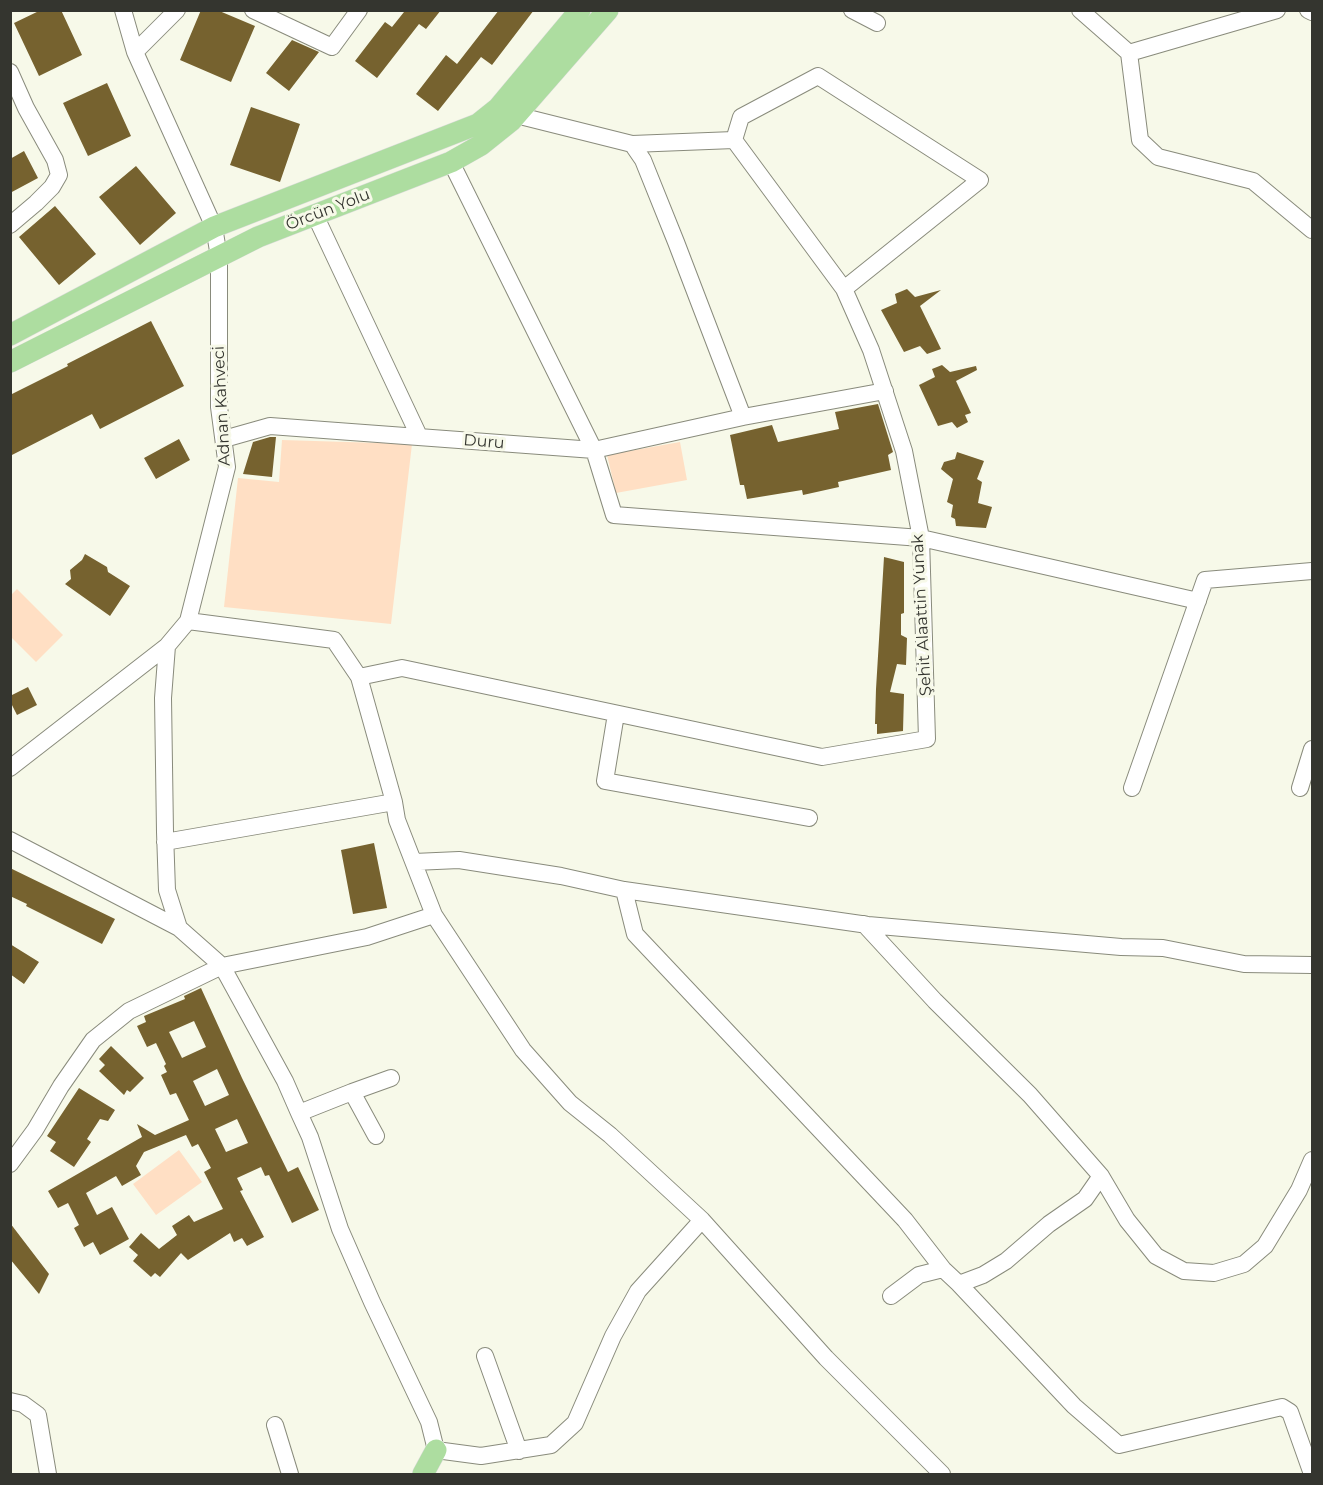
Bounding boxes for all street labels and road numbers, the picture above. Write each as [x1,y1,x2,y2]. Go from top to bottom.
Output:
street label: Örcün Yolu [283,185,373,235]
street label: Adnan Kahveci [209,346,235,466]
street label: Duru [463,431,505,453]
street label: Şehit Alaattin Yunak [908,534,936,696]

